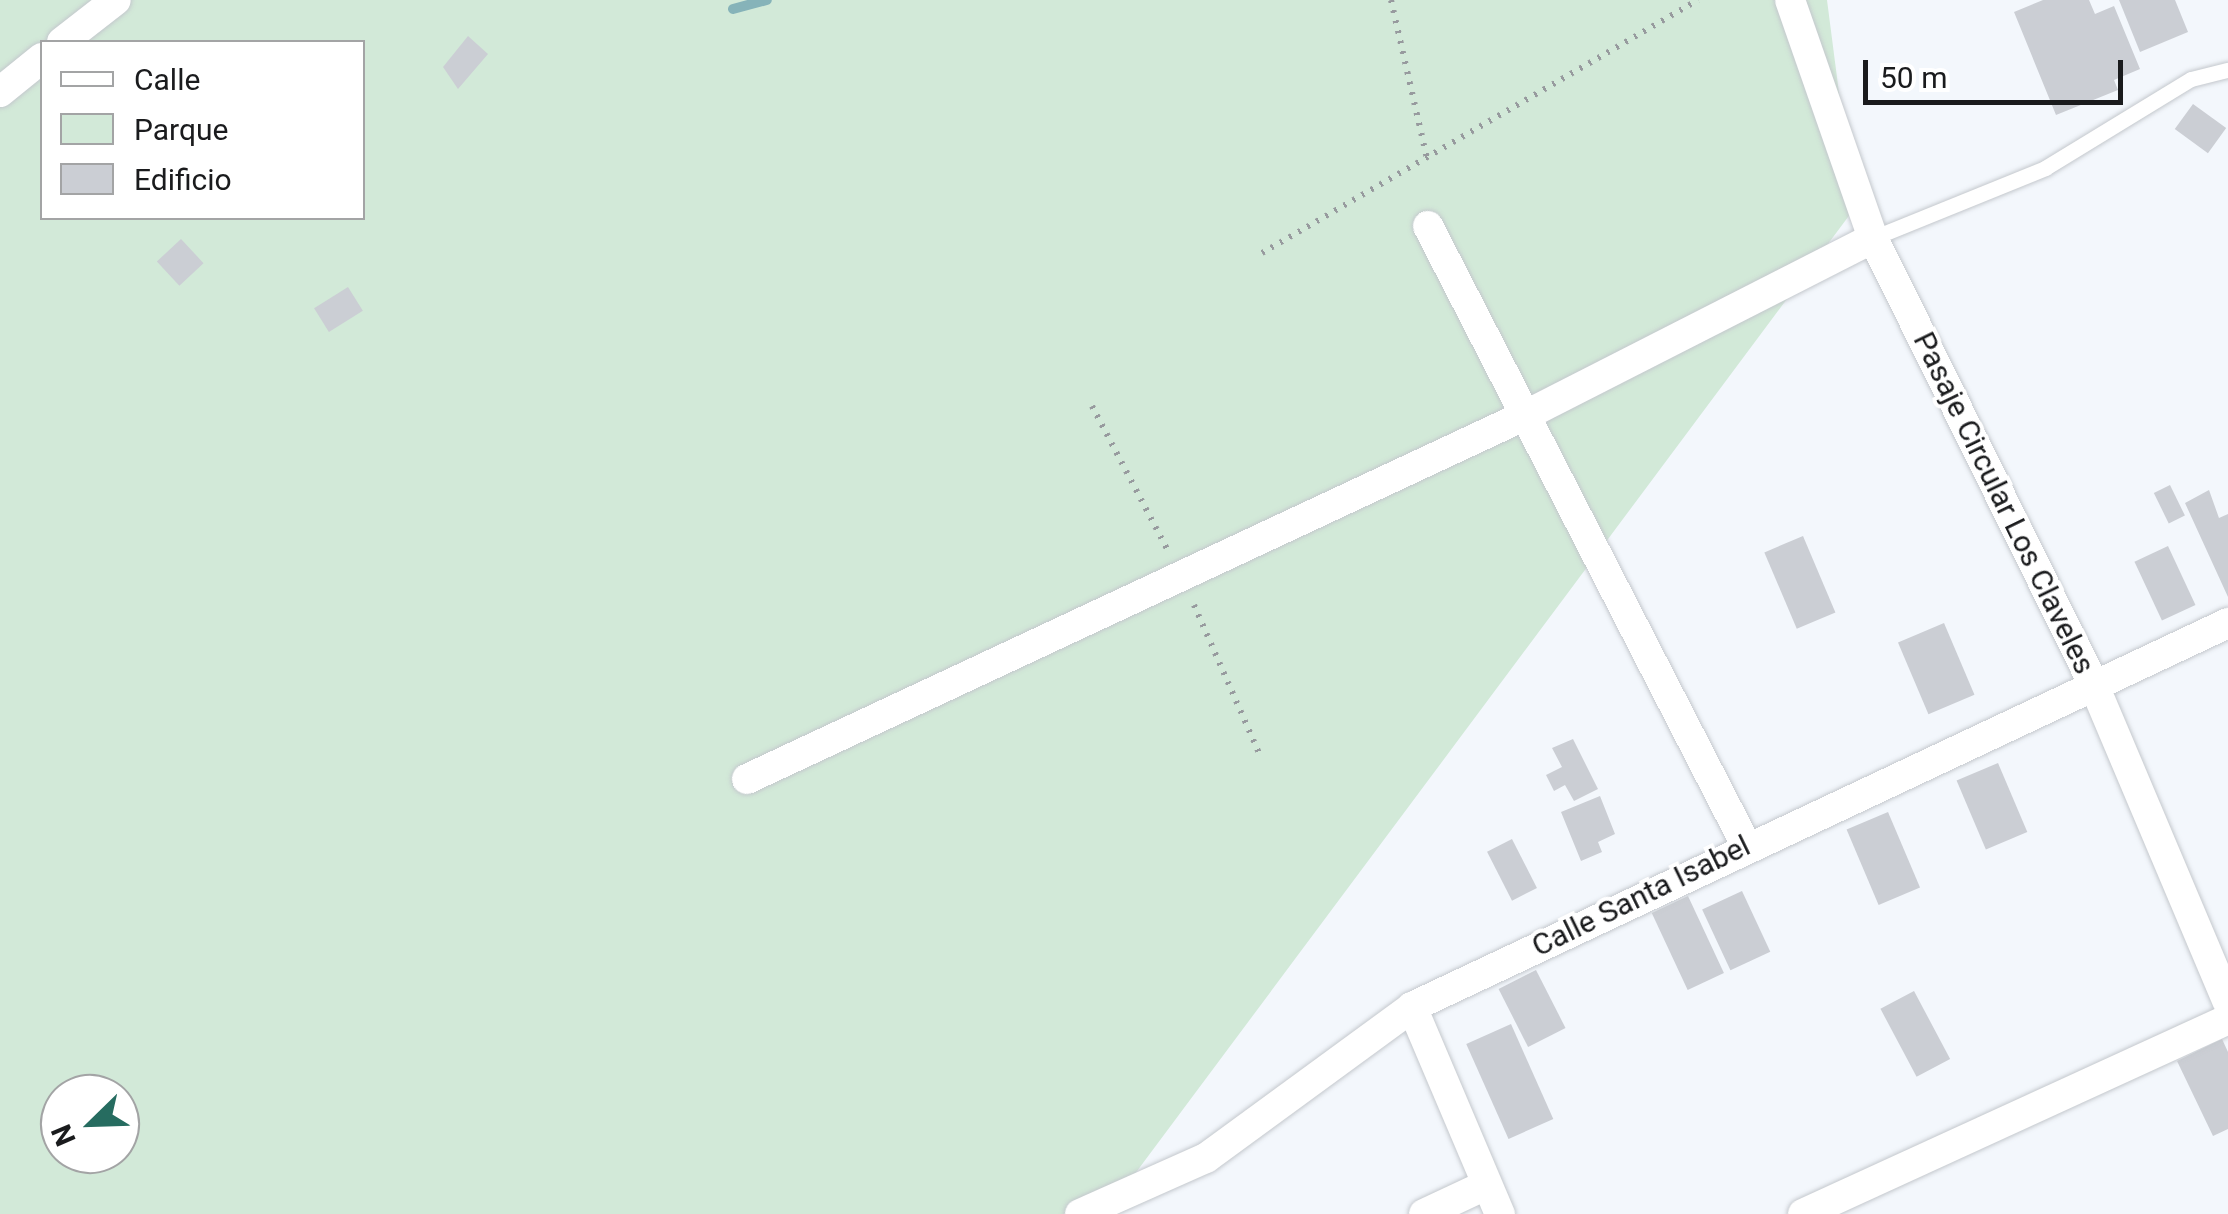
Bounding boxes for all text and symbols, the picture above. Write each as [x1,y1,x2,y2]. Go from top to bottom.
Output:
legend [40,40,365,220]
scale bar [1868,40,2128,102]
text: 50 m [1880,60,1947,95]
text: Calle [134,62,200,97]
text: Parque [134,112,228,147]
text: Edificio [134,162,232,197]
street label: Pasaje Circular Los Claveles [1905,326,2103,680]
street label: Calle Santa Isabel [1526,828,1756,964]
north arrow [40,1074,140,1174]
text: N [45,1120,83,1151]

